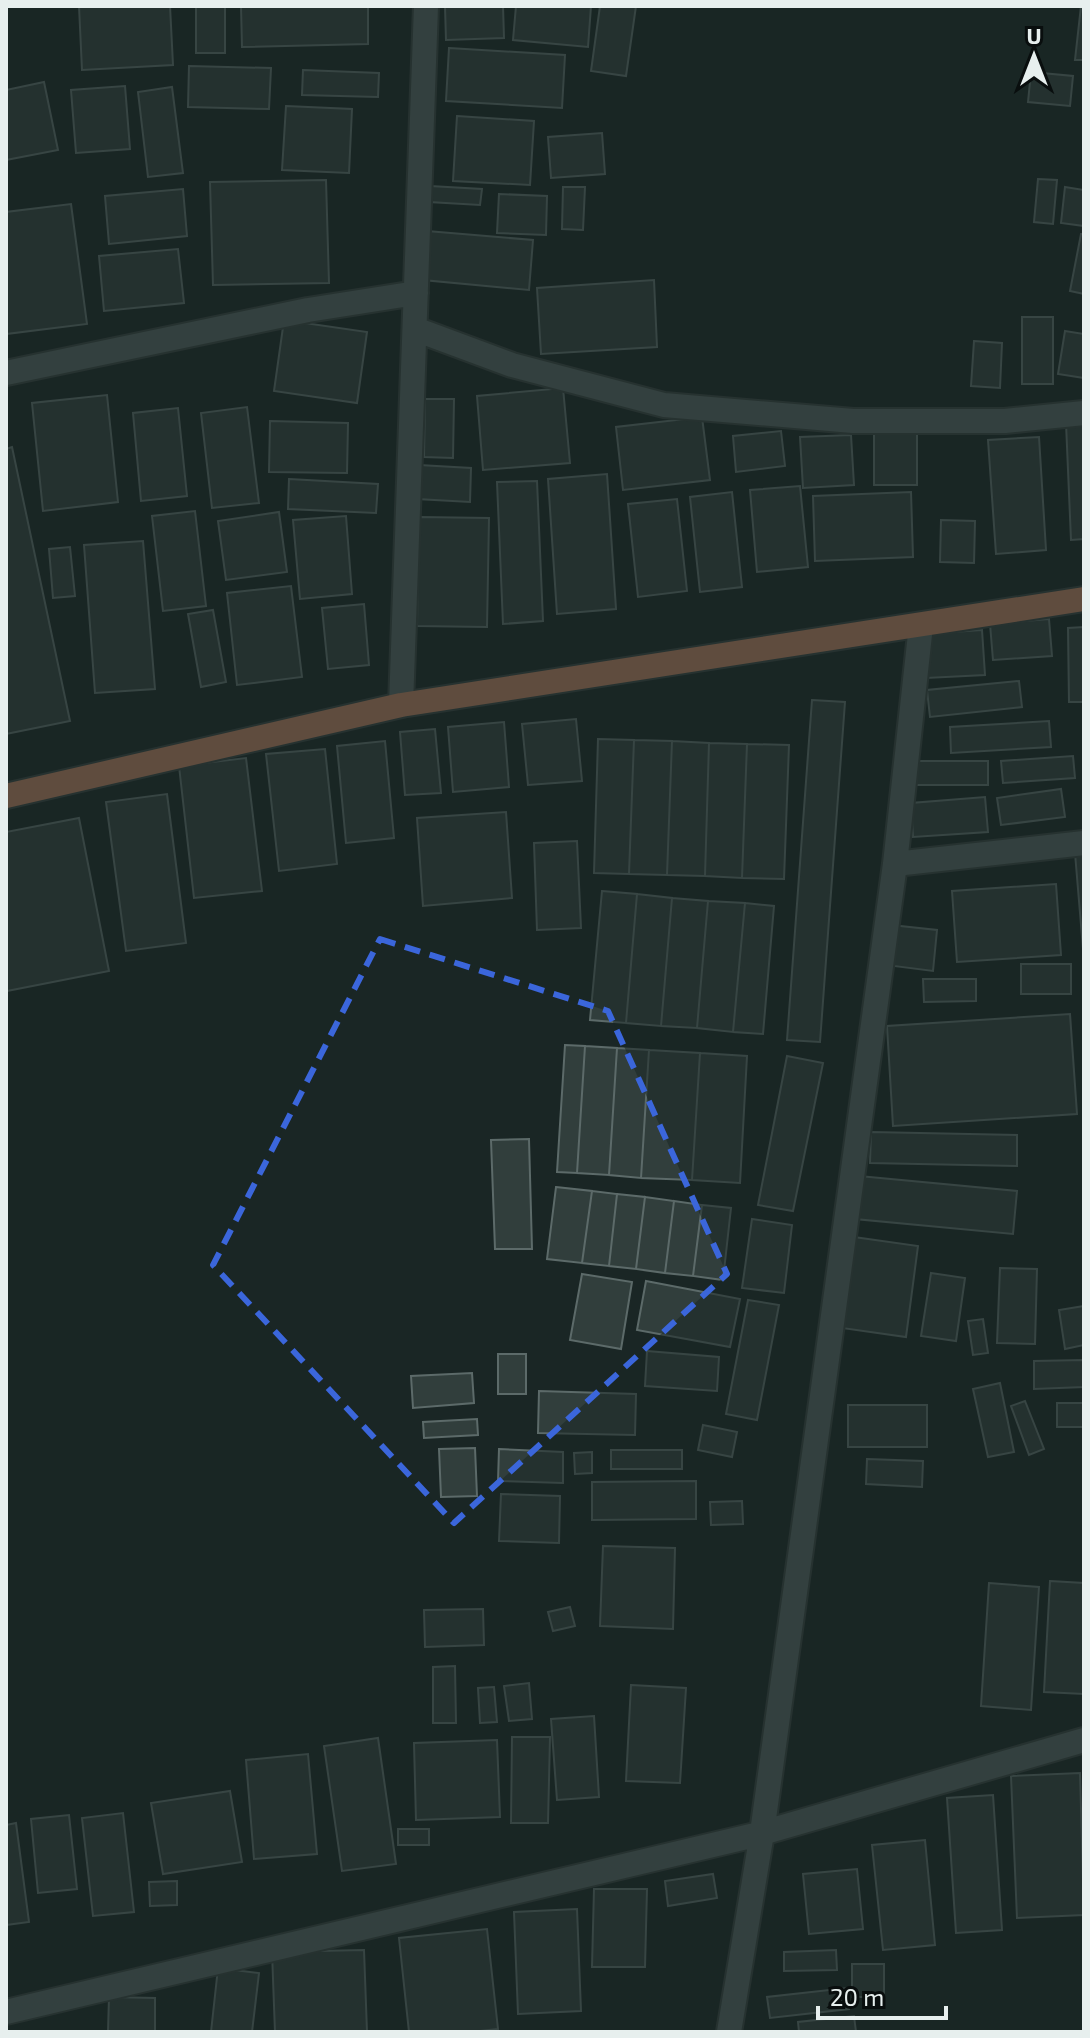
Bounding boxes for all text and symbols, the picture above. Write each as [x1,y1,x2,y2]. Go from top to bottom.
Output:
north arrow [994,16,1074,96]
text: U [1026,22,1042,48]
scale bar [818,1970,946,2020]
text: 20 m [830,1982,884,2011]

